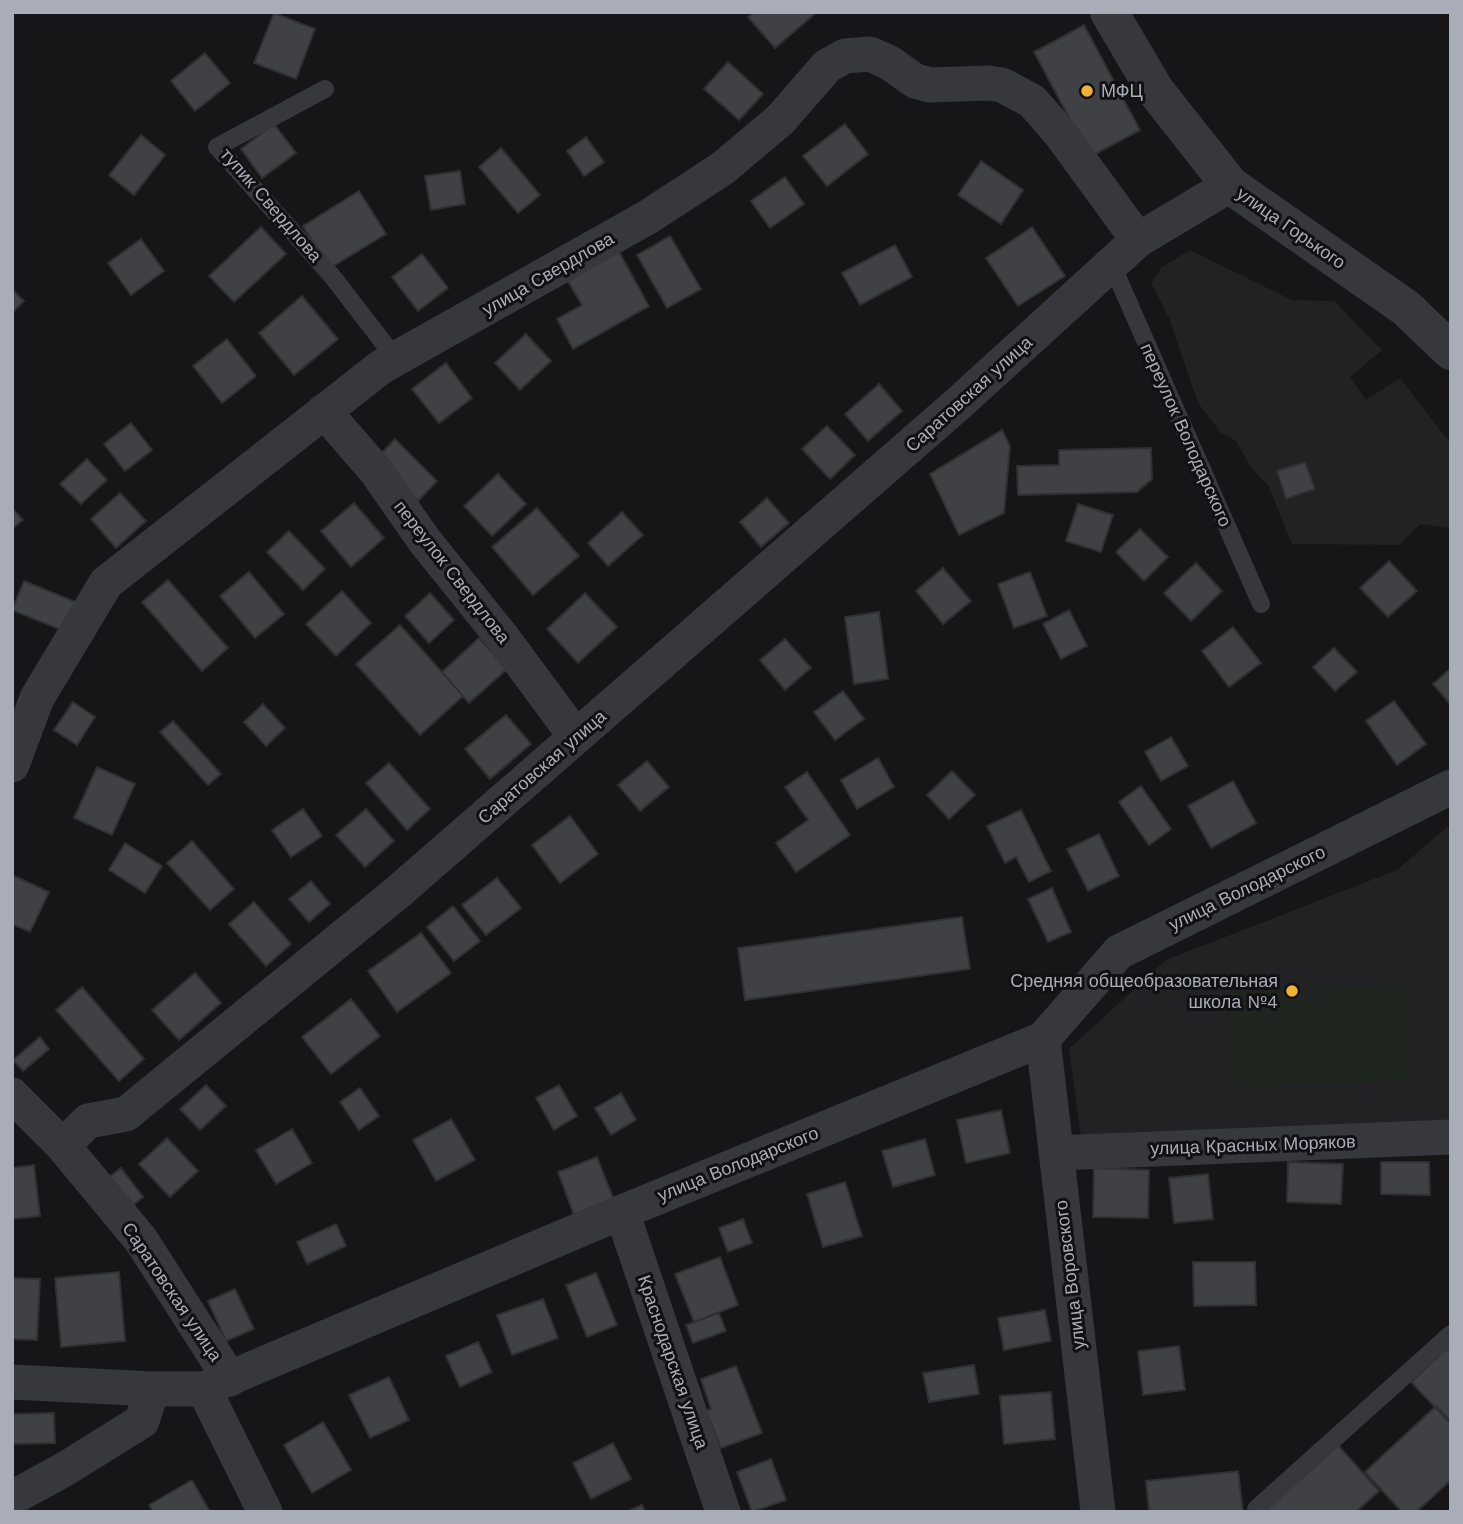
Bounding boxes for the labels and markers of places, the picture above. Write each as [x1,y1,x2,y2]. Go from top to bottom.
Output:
place label: МФЦ [1101,80,1143,101]
marker: МФЦ [1079,83,1095,99]
place label: Средняя общеобразовательная школа №4 [1010,970,1278,1012]
marker: Средняя общеобразовательная школа №4 [1284,983,1300,999]

